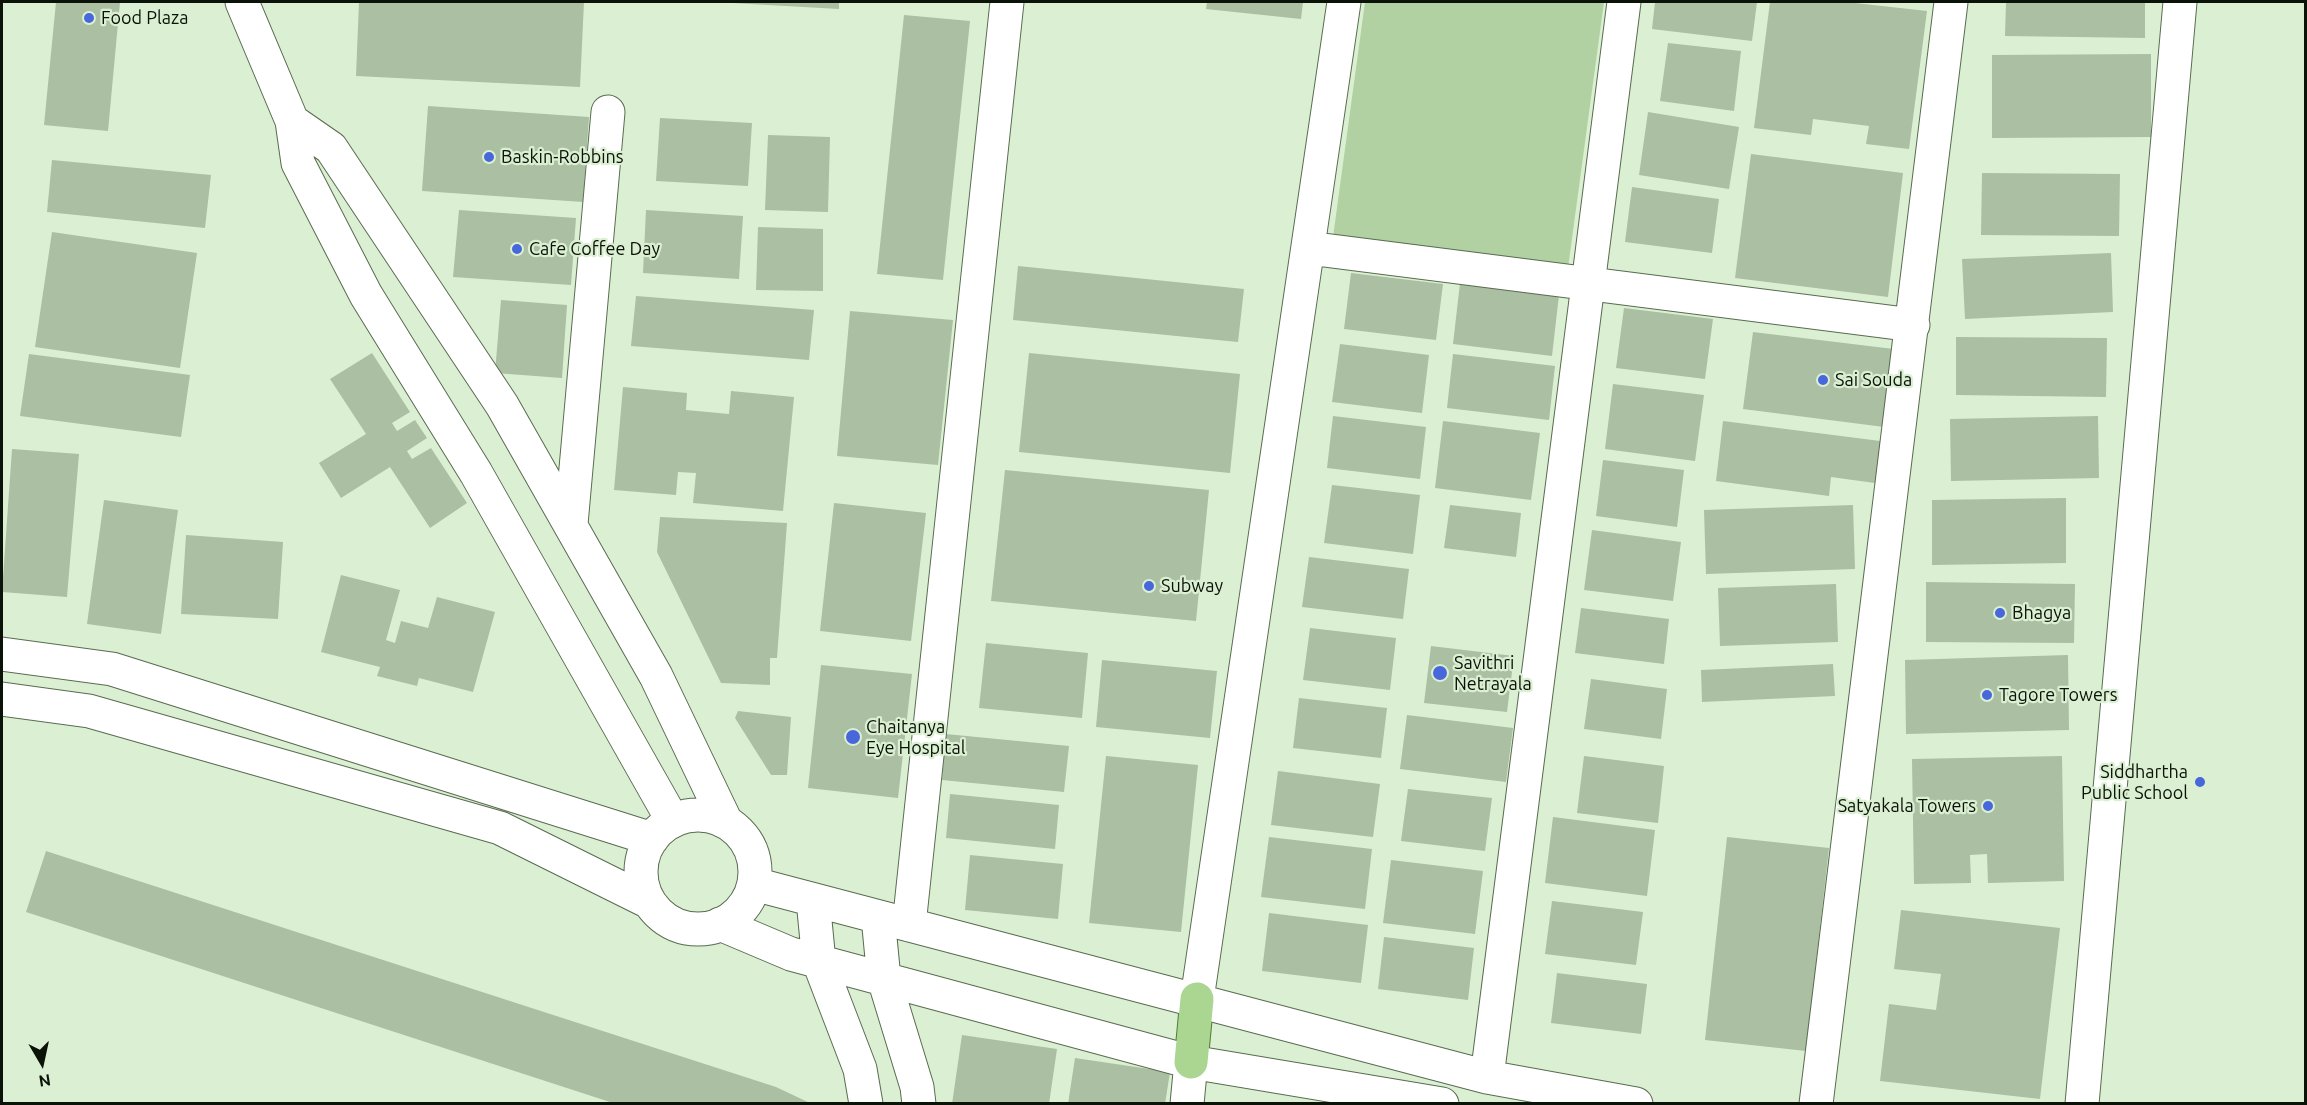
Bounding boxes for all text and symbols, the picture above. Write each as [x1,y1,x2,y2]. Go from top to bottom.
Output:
place label: Food Plaza [101,7,188,29]
marker: Food Plaza [82,11,96,25]
place label: Baskin-Robbins [501,146,624,168]
marker: Baskin-Robbins [482,150,496,164]
place label: Cafe Coffee Day [529,238,660,260]
marker: Cafe Coffee Day [510,242,524,256]
place label: Sai Souda [1835,369,1912,391]
marker: Sai Souda [1816,373,1830,387]
place label: Subway [1161,575,1223,597]
marker: Subway [1142,579,1156,593]
place label: Bhagya [2012,602,2071,624]
marker: Bhagya [1993,606,2007,620]
place label: Savithri Netrayala [1454,652,1532,694]
marker: Savithri Netrayala [1431,664,1449,682]
place label: Tagore Towers [1999,684,2117,706]
marker: Tagore Towers [1980,688,1994,702]
place label: Chaitanya Eye Hospital [866,716,965,758]
marker: Chaitanya Eye Hospital [844,728,862,746]
place label: Siddhartha Public School [2081,761,2188,804]
marker: Siddhartha Public School [2193,775,2207,789]
place label: Satyakala Towers [1838,795,1976,817]
marker: Satyakala Towers [1981,799,1995,813]
north arrow [12,1033,72,1093]
text: N [38,1071,52,1091]

